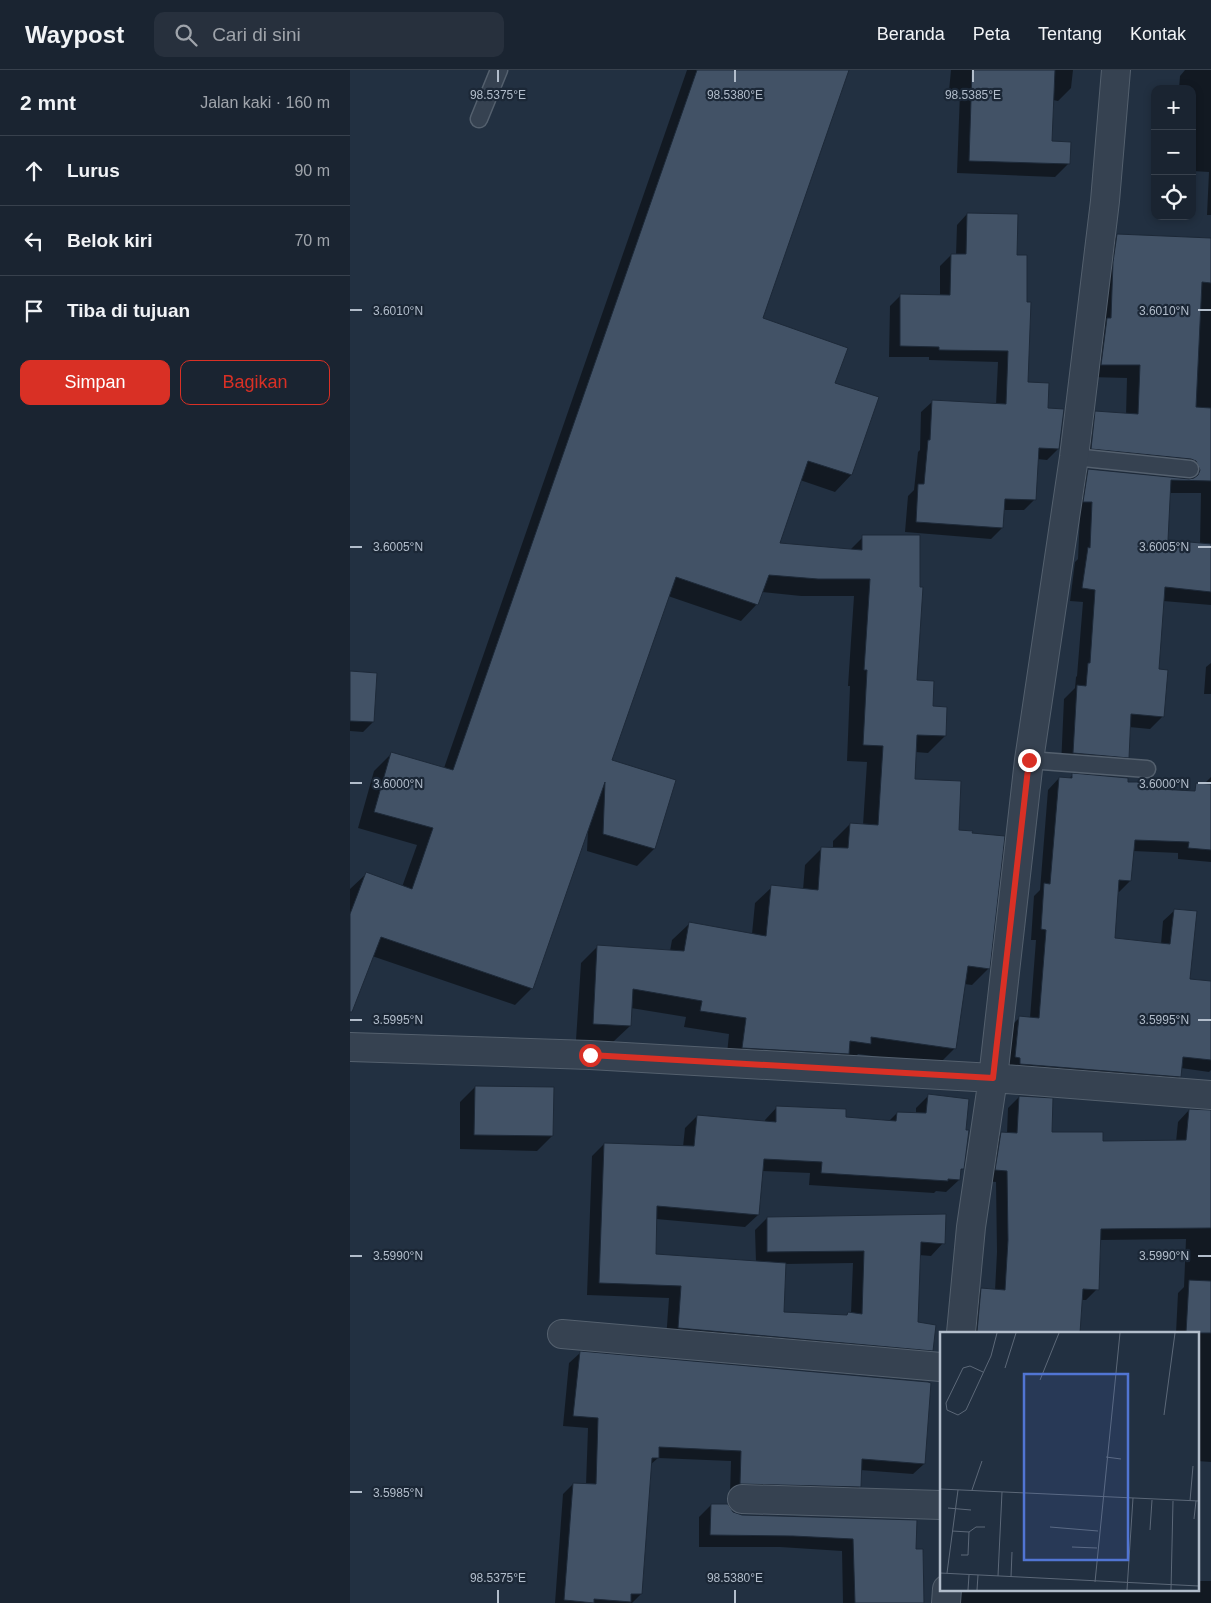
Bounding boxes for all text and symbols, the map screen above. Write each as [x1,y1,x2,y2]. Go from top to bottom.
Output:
search box [154,12,504,57]
text: Waypost [25,21,124,48]
icon: search [172,21,200,49]
text: Cari di sini [212,24,301,45]
text: Beranda [877,24,945,44]
text: Peta [973,24,1010,44]
text: Tentang [1038,24,1102,44]
text: Kontak [1130,24,1186,44]
map controls [1151,85,1196,220]
button: + [1151,85,1196,130]
text: 98.5375°E [470,88,526,102]
text: 98.5380°E [707,88,763,102]
text: 98.5385°E [945,88,1001,102]
text: 2 mnt [20,91,76,114]
text: Jalan kaki · 160 m [200,94,330,111]
button: − [1151,130,1196,175]
icon: ahead [20,157,48,185]
text: Lurus [67,160,120,181]
text: 90 m [294,162,330,179]
button: locate [1151,175,1196,220]
icon: left [20,227,48,255]
text: Belok kiri [67,230,153,251]
text: 70 m [294,232,330,249]
icon: arrive [20,297,48,325]
text: Tiba di tujuan [67,300,190,321]
text: 3.6010°N [373,304,423,318]
text: 3.6010°N [1139,304,1189,318]
button: Simpan [20,360,170,405]
button: Bagikan [180,360,330,405]
text: 3.6005°N [373,540,423,554]
text: 3.6005°N [1139,540,1189,554]
route end [1018,749,1041,772]
text: 3.6000°N [373,777,423,791]
text: 3.6000°N [1139,777,1189,791]
text: 3.5995°N [373,1013,423,1027]
text: 3.5995°N [1139,1013,1189,1027]
route start [579,1044,602,1067]
text: 3.5990°N [373,1249,423,1263]
text: 3.5990°N [1139,1249,1189,1263]
inset map [940,1332,1198,1590]
text: 3.5985°N [373,1486,423,1500]
text: 98.5375°E [470,1571,526,1585]
text: 98.5380°E [707,1571,763,1585]

